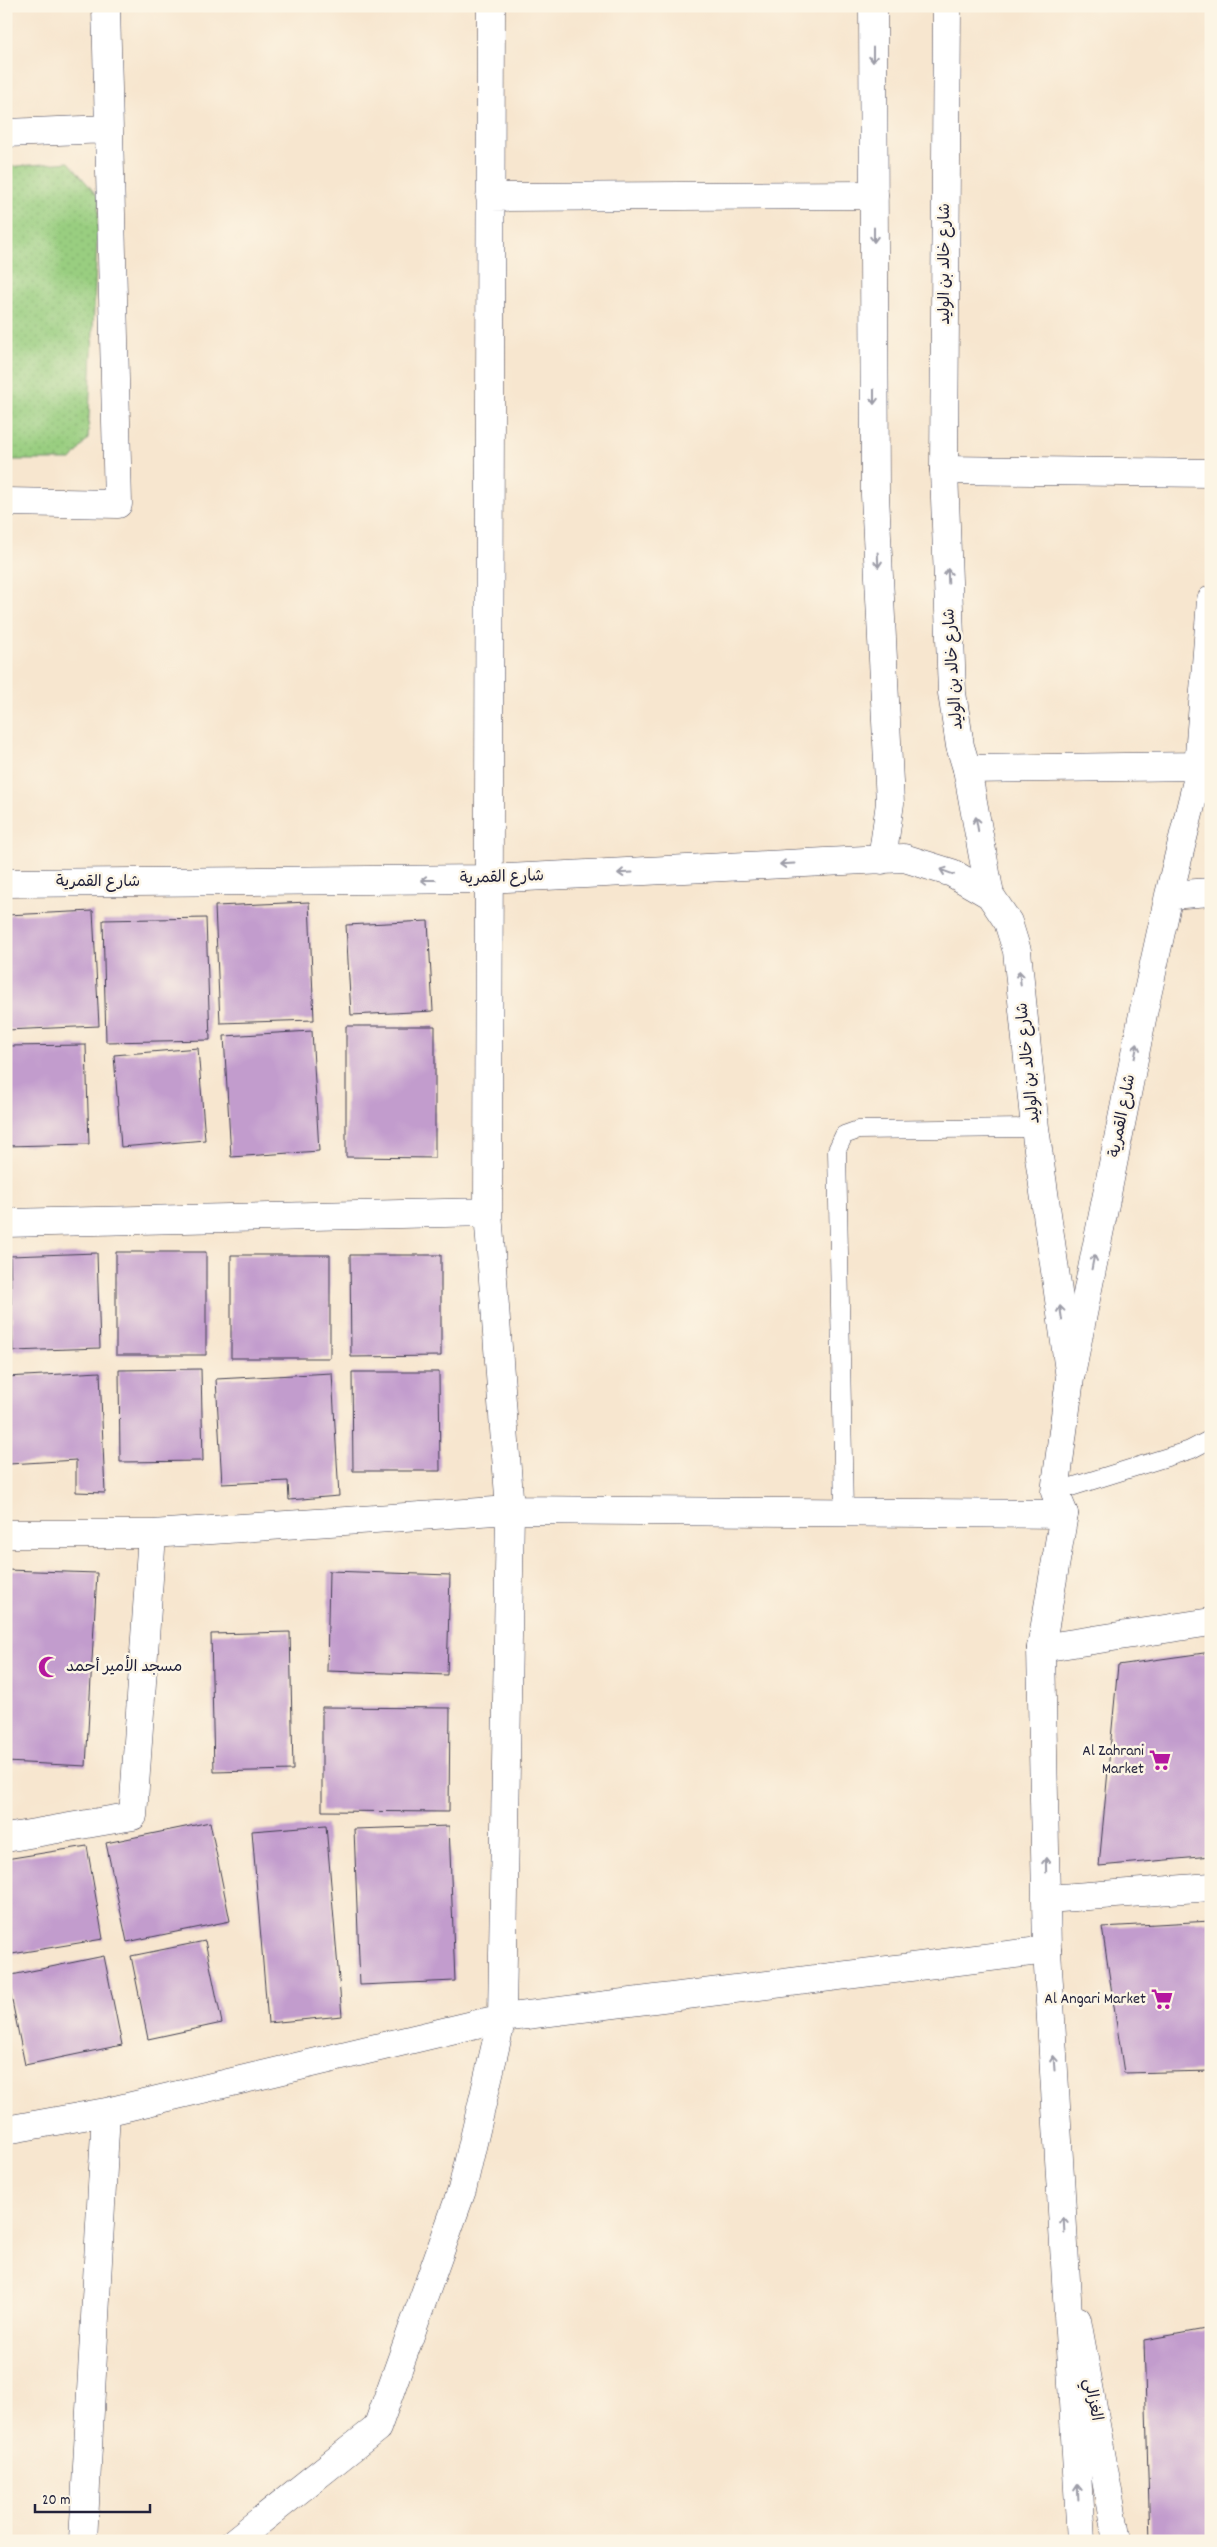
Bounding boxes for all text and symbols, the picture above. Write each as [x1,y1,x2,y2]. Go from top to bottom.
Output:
one-way arrow [868,46,878,63]
street label: شارع خالد بن الوليد [934,203,957,325]
one-way arrow [869,226,879,243]
one-way arrow [870,389,879,405]
one-way arrow [873,552,883,568]
one-way arrow [943,568,952,584]
street label: شارع خالد بن الوليد [938,607,970,731]
one-way arrow [971,816,981,832]
one-way arrow [779,860,795,869]
street label: شارع القمرية [460,865,544,891]
one-way arrow [940,867,955,876]
one-way arrow [617,868,633,877]
street label: شارع القمرية [56,871,140,894]
one-way arrow [420,875,436,885]
one-way arrow [1015,970,1024,986]
street label: شارع خالد بن الوليد [1011,1001,1047,1125]
one-way arrow [1131,1043,1141,1059]
street label: شارع القمرية [1104,1073,1142,1159]
one-way arrow [1089,1254,1099,1270]
one-way arrow [1056,1305,1066,1321]
mosque icon: مسجد الأمير أحمد [36,1654,62,1680]
place label: مسجد الأمير أحمد [66,1655,182,1679]
place label: Al Zahrani Market [1082,1740,1144,1781]
supermarket icon: Al Zahrani Market [1147,1747,1173,1773]
one-way arrow [1041,1858,1051,1874]
supermarket icon: Al Angari Market [1149,1986,1175,2012]
place label: Al Angari Market [1044,1988,1146,2011]
one-way arrow [1050,2055,1059,2071]
one-way arrow [1060,2217,1069,2233]
street label: الغزالي [1076,2377,1107,2423]
scale bar [35,2482,150,2514]
one-way arrow [1074,2484,1083,2500]
text: 20 m [42,2490,70,2512]

